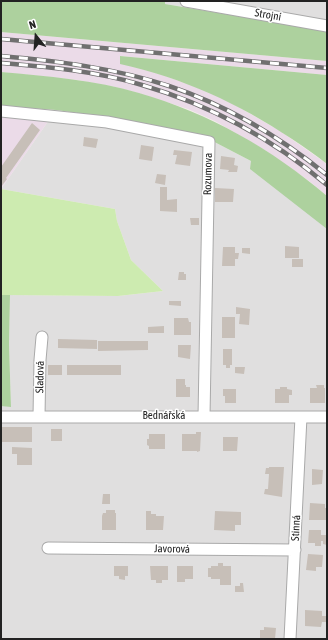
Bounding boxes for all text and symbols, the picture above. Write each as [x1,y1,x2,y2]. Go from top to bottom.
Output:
street label: Strojní [254,6,282,24]
north arrow [16,16,56,56]
text: N [28,18,37,31]
street label: Rozumova [201,153,215,195]
street label: Sladová [33,361,47,393]
street label: Bednářská [143,409,185,423]
street label: Stinná [289,515,303,541]
street label: Javorová [154,542,190,556]

